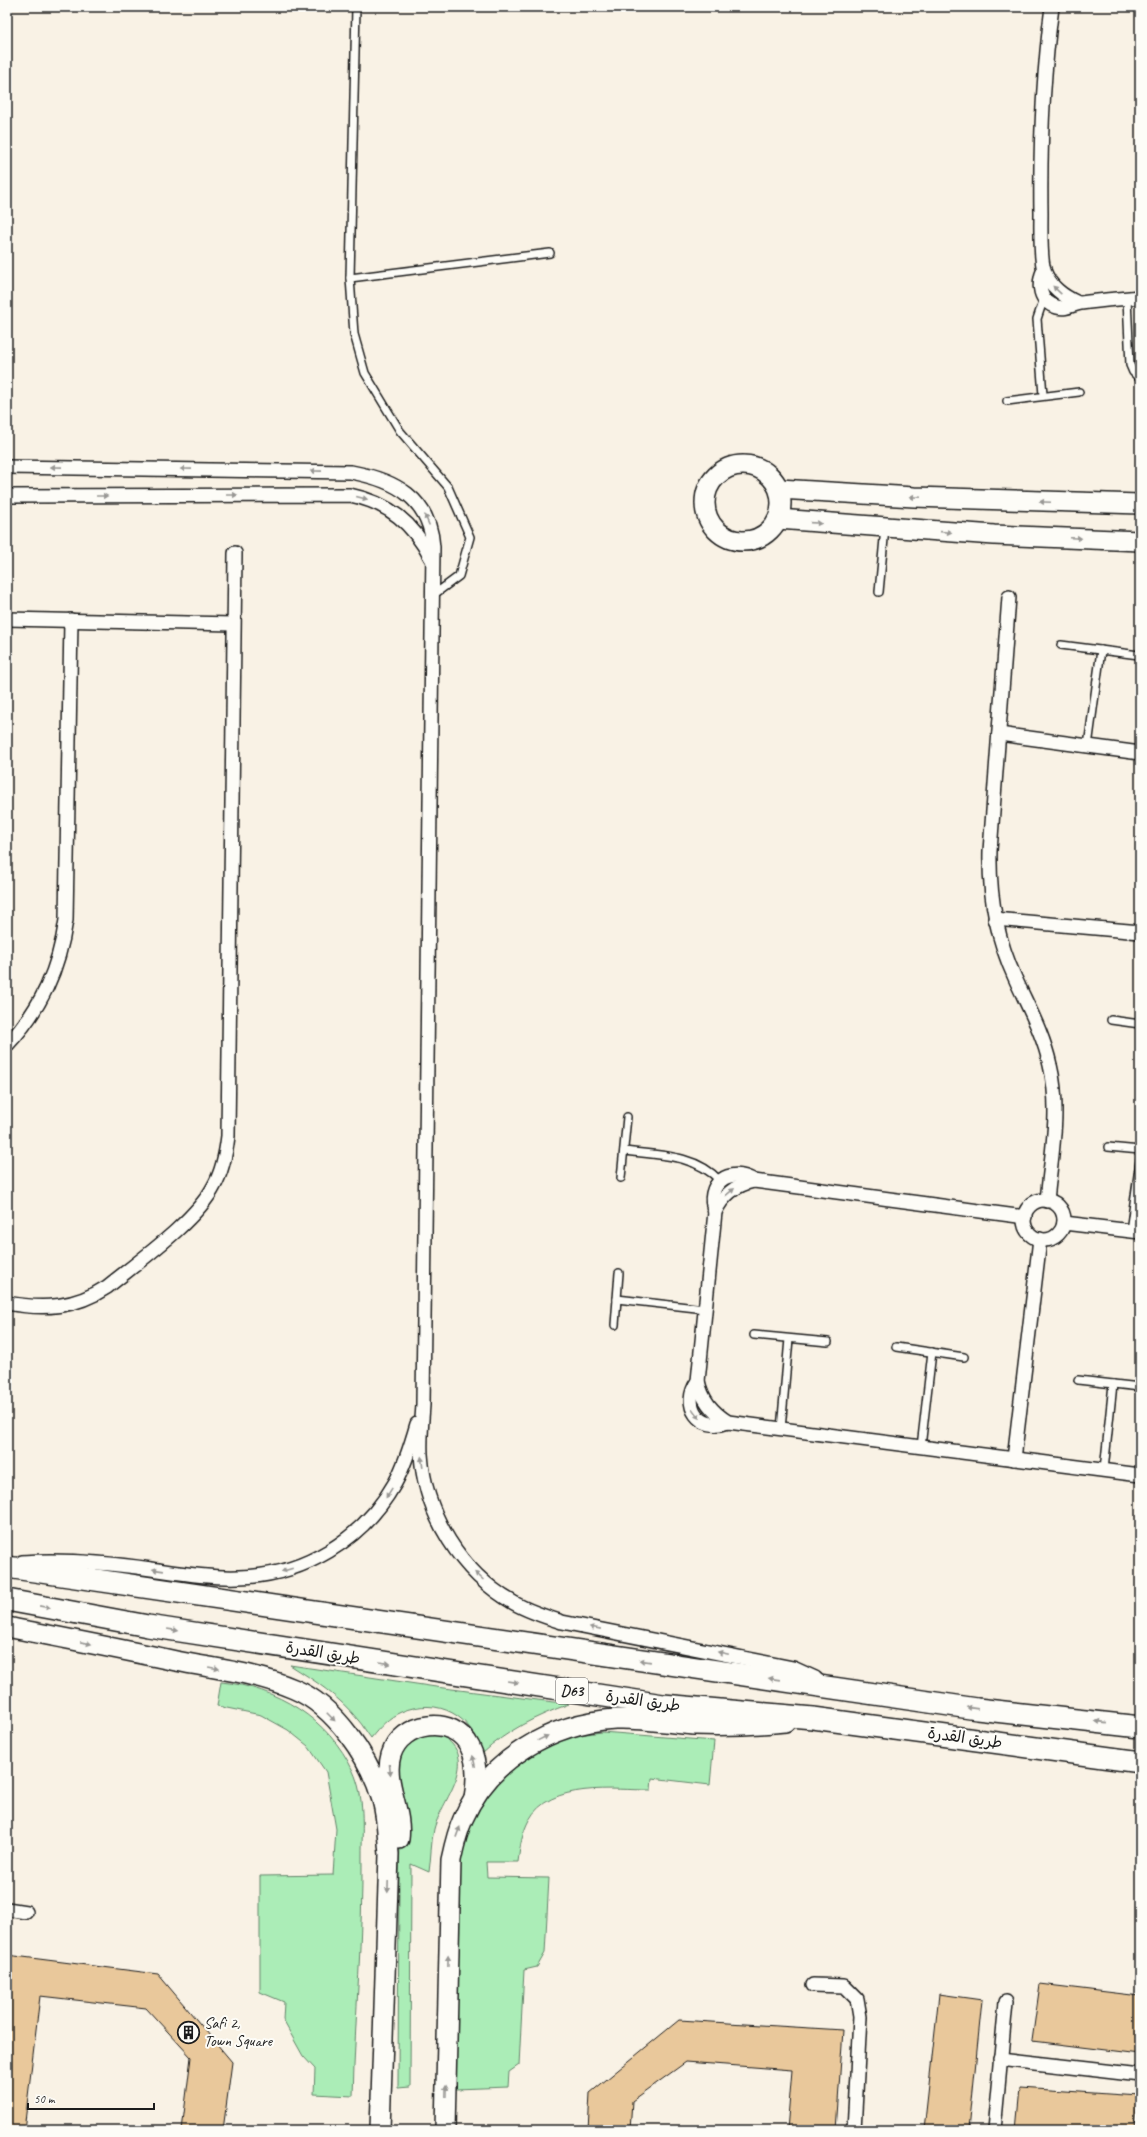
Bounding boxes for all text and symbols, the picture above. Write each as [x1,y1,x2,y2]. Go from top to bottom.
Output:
one-way arrow [1052,285,1062,295]
one-way arrow [49,464,62,470]
one-way arrow [179,466,192,472]
one-way arrow [310,467,322,474]
one-way arrow [226,492,239,498]
one-way arrow [96,493,109,499]
one-way arrow [908,494,921,500]
one-way arrow [355,495,368,501]
one-way arrow [1038,499,1051,505]
one-way arrow [424,514,430,525]
one-way arrow [810,520,822,527]
one-way arrow [940,528,952,535]
one-way arrow [1070,535,1083,541]
one-way arrow [725,1187,736,1196]
one-way arrow [692,1409,700,1420]
one-way arrow [419,1456,425,1468]
one-way arrow [385,1487,392,1499]
one-way arrow [152,1567,164,1573]
one-way arrow [281,1567,293,1573]
one-way arrow [474,1572,483,1581]
one-way arrow [39,1605,51,1611]
one-way arrow [589,1625,601,1631]
one-way arrow [167,1627,179,1633]
street label: طريق القدرة [284,1637,362,1669]
one-way arrow [80,1640,93,1646]
one-way arrow [716,1650,729,1656]
one-way arrow [639,1658,652,1664]
one-way arrow [379,1660,391,1666]
one-way arrow [208,1665,220,1671]
one-way arrow [768,1676,780,1682]
road number: D63 [556,1678,588,1704]
one-way arrow [507,1679,519,1685]
street label: طريق القدرة [604,1686,682,1716]
one-way arrow [966,1705,978,1711]
one-way arrow [327,1712,336,1722]
one-way arrow [1095,1719,1107,1726]
street label: طريق القدرة [926,1723,1004,1753]
one-way arrow [537,1735,549,1741]
one-way arrow [470,1755,476,1767]
one-way arrow [386,1764,393,1776]
one-way arrow [456,1826,462,1838]
one-way arrow [384,1881,391,1893]
one-way arrow [445,1954,451,1967]
place label: Safi 2, Town Square [204,2013,274,2051]
building icon: Safi 2, Town Square [175,2019,201,2045]
one-way arrow [443,2084,449,2097]
scale bar [28,2085,154,2111]
text: 50 m [34,2091,56,2107]

